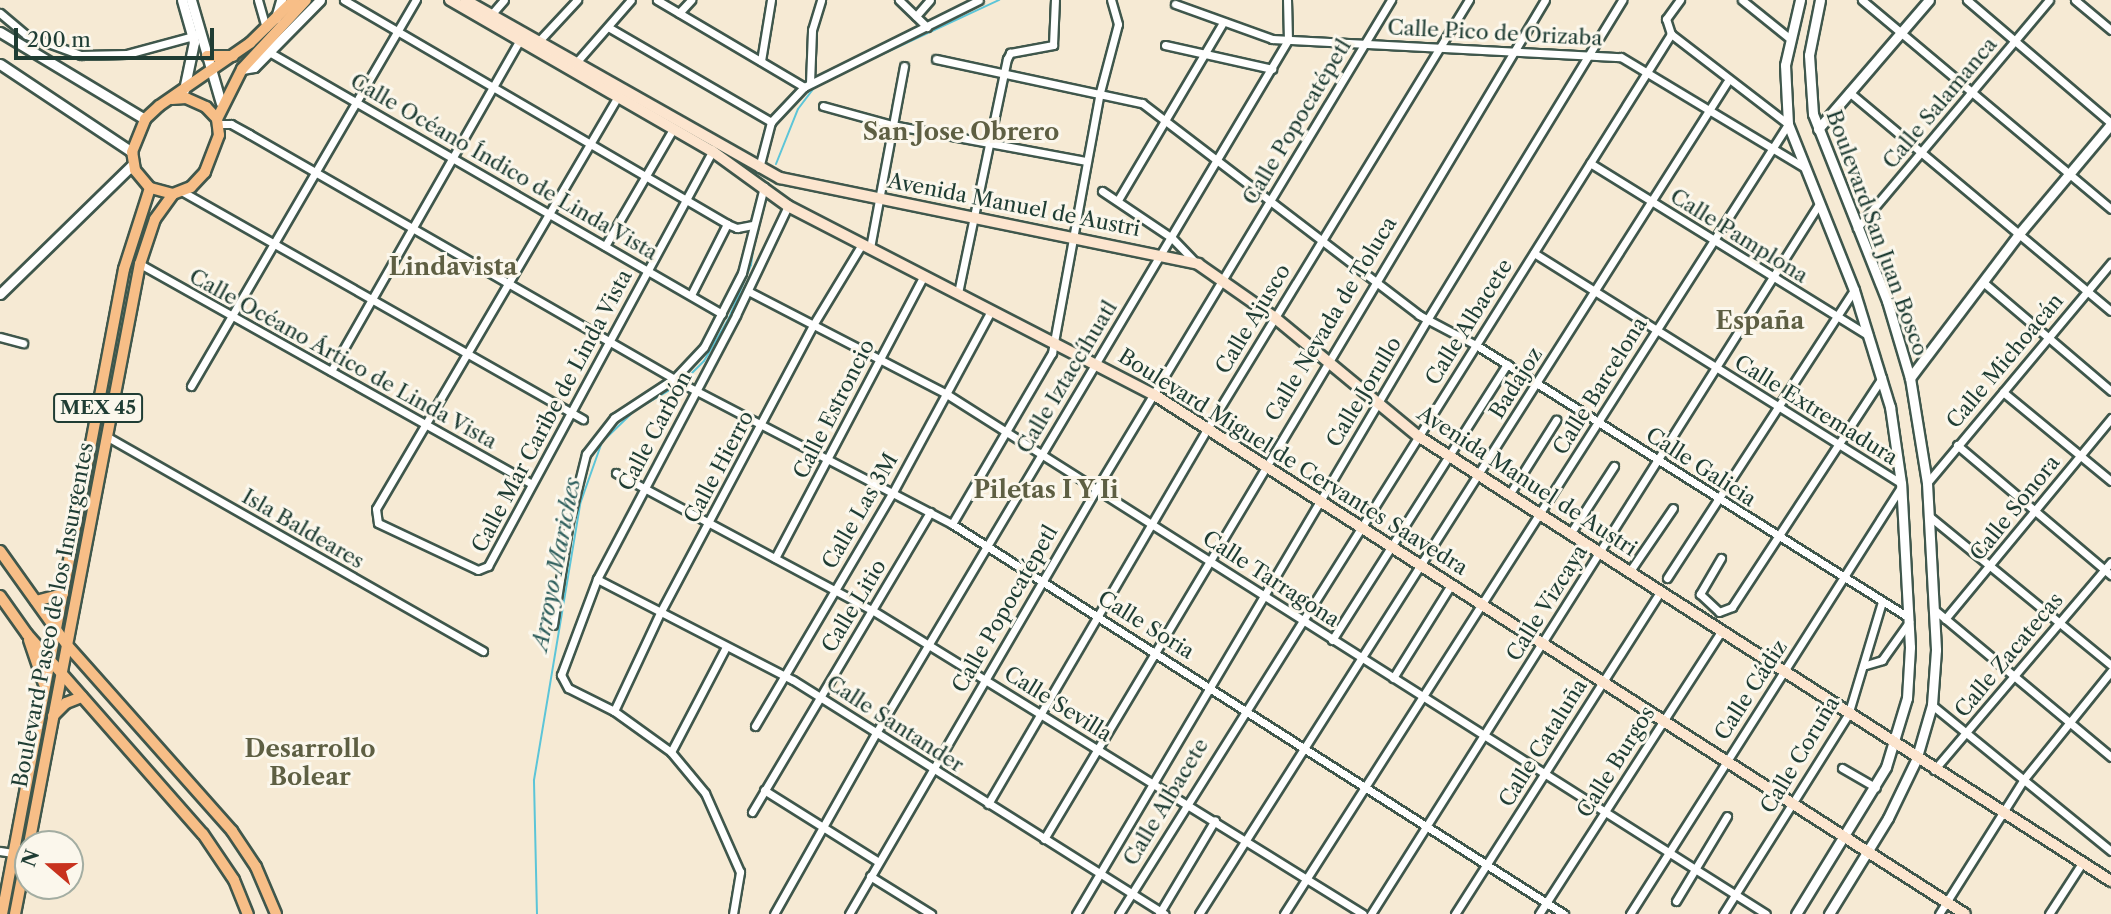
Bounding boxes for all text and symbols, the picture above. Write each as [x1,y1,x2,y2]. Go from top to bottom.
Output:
scale bar [18,14,217,58]
street label: Calle Pico de Orizaba [1387,15,1603,51]
text: 200 m [27,27,91,52]
street label: Calle Salamanca [1878,32,2002,174]
street label: Calle Popocatépetl [1238,35,1356,209]
street label: Calle Océano Índico de Linda Vista [345,68,663,266]
street label: Boulevard San Juan Bosco [1821,107,1933,359]
district label: San Jose Obrero [863,118,1059,146]
street label: Avenida Manuel de Austri [885,168,1143,242]
street label: Calle Pamplona [1666,184,1812,288]
street label: Calle Nevada de Toluca [1260,212,1402,426]
district label: Lindavista [389,253,517,281]
street label: Calle Albacete [1420,254,1518,390]
street label: Calle Ajusco [1210,259,1296,379]
street label: Calle Océano Ártico de Linda Vista [184,263,502,455]
street label: Calle Mar Caribe de Linda Vista [466,265,638,557]
street label: Calle Michoacán [1941,289,2069,433]
street label: Calle Iztaccíhuatl [1011,296,1123,458]
district label: España [1716,307,1804,335]
street label: Calle Barcelona [1548,313,1652,459]
street label: Calle Jorullo [1321,332,1407,452]
street label: Calle Estroncio [788,335,880,483]
street label: Boulevard Miguel de Cervantes Saavedra [1114,343,1472,581]
street label: Badajoz [1484,343,1548,423]
street label: Calle Extremadura [1730,350,1902,470]
street label: Calle Carbón [613,367,697,495]
road number: MEX 45 [52,392,144,424]
street label: Avenida Manuel de Austri [1412,400,1642,562]
street label: Calle Hierro [679,407,759,527]
street label: Calle Galicia [1641,422,1761,512]
street label: Boulevard Paseo de los Insurgentes [7,440,99,790]
street label: Calle Las 3M [817,449,903,573]
street label: Calle Sonora [1965,450,2065,566]
water label: Arroyo Mariches [526,475,586,653]
district label: Piletas I Y Ii [973,476,1119,504]
street label: Isla Baldeares [237,484,369,574]
street label: Calle Popocatépetl [947,521,1063,697]
street label: Calle Tarragona [1198,525,1344,633]
street label: Calle Vizcaya [1501,540,1593,666]
street label: Calle Litio [816,555,892,657]
street label: Calle Soria [1093,585,1199,665]
street label: Calle Zacatecas [1950,588,2068,722]
street label: Calle Cádiz [1709,635,1793,745]
street label: Calle Sevilla [999,661,1117,747]
street label: Calle Santander [822,670,968,778]
street label: Calle Cataluña [1494,674,1592,812]
street label: Calle Coruña [1755,692,1845,818]
street label: Calle Burgos [1572,702,1660,822]
street label: Calle Albacete [1118,734,1214,870]
district label: Desarrollo Bolear [245,735,375,791]
north arrow [14,830,84,900]
text: N [17,847,44,870]

